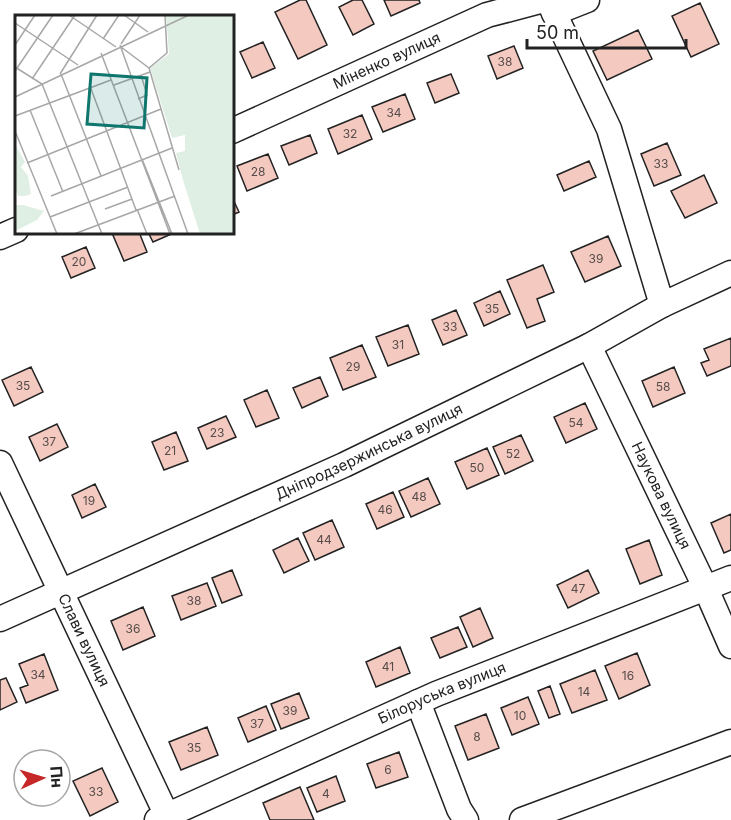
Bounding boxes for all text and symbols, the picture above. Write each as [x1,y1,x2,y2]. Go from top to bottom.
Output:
scale bar [527,12,686,50]
inset map [15,15,234,234]
text: 50 m [536,22,579,43]
street label: Міненко вулиця [330,28,443,93]
house number: 38 [498,54,512,69]
house number: 34 [386,105,402,120]
house number: 32 [343,126,357,141]
house number: 33 [654,156,668,171]
house number: 28 [251,164,265,179]
house number: 39 [589,251,603,266]
house number: 20 [72,254,86,269]
house number: 35 [485,301,499,316]
house number: 33 [443,319,457,334]
house number: 31 [392,337,404,352]
house number: 29 [346,359,360,374]
house number: 35 [16,378,30,393]
house number: 58 [656,379,670,394]
street label: Дніпродзержинська вулиця [272,399,465,504]
house number: 54 [568,415,584,430]
house number: 23 [210,425,224,440]
house number: 37 [42,434,56,449]
street label: Наукова вулиця [628,439,695,552]
house number: 21 [164,443,176,458]
house number: 52 [506,446,520,461]
house number: 50 [470,460,484,475]
house number: 48 [411,489,427,504]
house number: 19 [83,493,95,508]
house number: 46 [377,502,393,517]
house number: 44 [316,532,332,547]
house number: 47 [571,581,585,596]
street label: Слави вулиця [54,590,114,689]
house number: 38 [187,593,201,608]
house number: 36 [126,621,140,636]
street label: Білоруська вулиця [375,658,508,728]
house number: 41 [382,659,394,674]
house number: 34 [30,667,46,682]
house number: 16 [622,668,634,683]
house number: 14 [578,684,591,699]
house number: 39 [283,703,297,718]
house number: 10 [514,708,526,723]
house number: 37 [250,716,264,731]
house number: 8 [473,729,481,744]
house number: 35 [187,740,201,755]
north arrow [12,748,72,808]
house number: 6 [384,762,392,777]
text: Пн [46,765,68,789]
house number: 33 [89,784,103,799]
house number: 4 [322,786,330,801]

